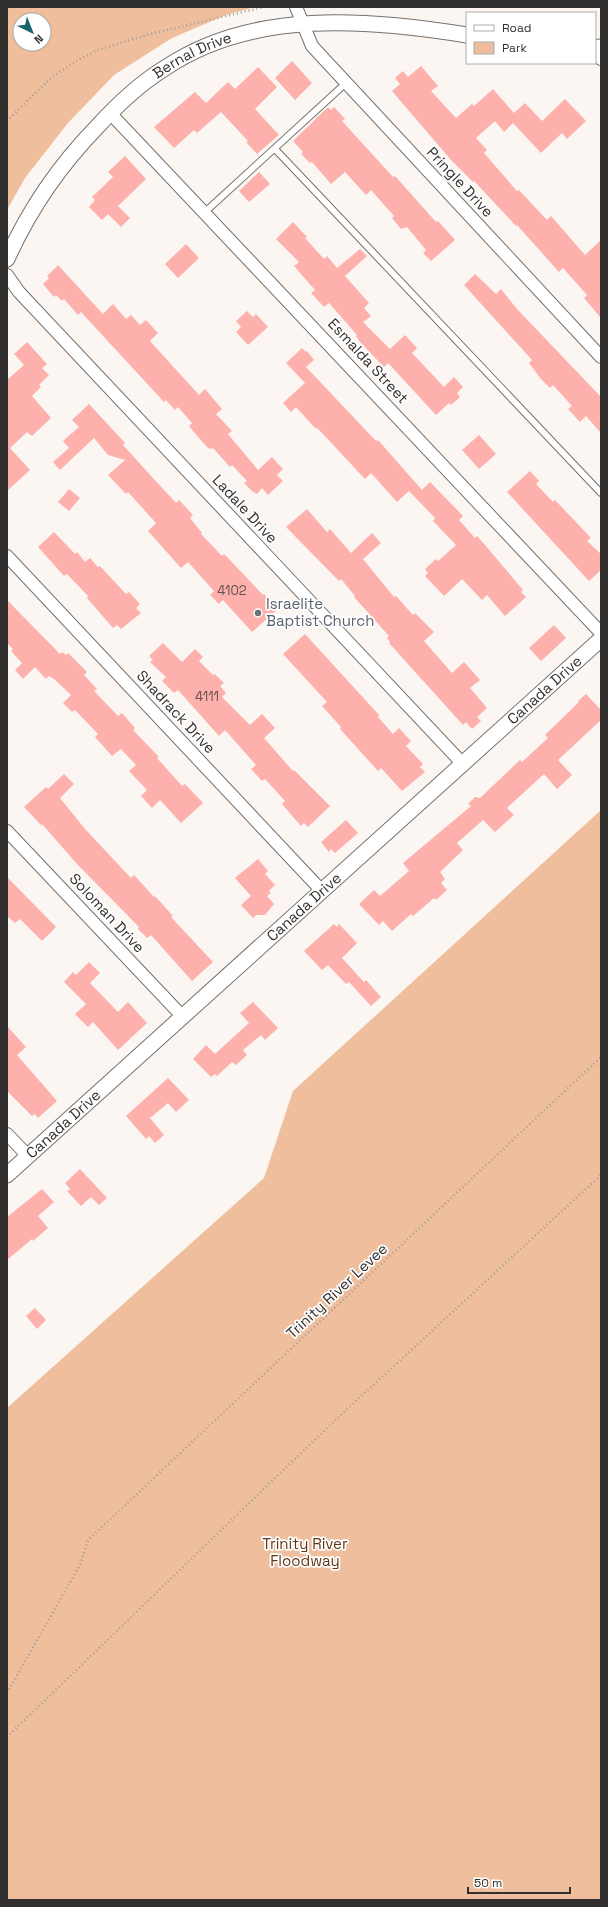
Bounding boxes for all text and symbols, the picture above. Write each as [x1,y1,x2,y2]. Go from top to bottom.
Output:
north arrow [12,12,52,52]
legend [466,12,596,64]
text: Road [502,20,531,36]
street label: Bernal Drive [149,27,234,82]
text: N [31,32,46,47]
text: Park [502,40,527,56]
street label: Pringle Drive [423,142,498,221]
street label: Esmalda Street [324,314,413,407]
street label: Ladale Drive [209,470,282,547]
house number: 4102 [217,582,247,599]
place label: Israelite Baptist Church [266,594,374,630]
marker: Israelite Baptist Church [253,608,263,618]
street label: Canada Drive [503,651,586,728]
street label: Shadrack Drive [133,666,220,757]
house number: 4111 [195,688,219,705]
street label: Canada Drive [262,868,345,945]
street label: Soloman Drive [66,869,149,956]
street label: Canada Drive [22,1085,104,1162]
street label: Trinity River Levee [282,1239,391,1342]
park label: Trinity River Floodway [262,1534,348,1570]
scale bar [468,1869,570,1895]
text: 50 m [474,1875,502,1891]

